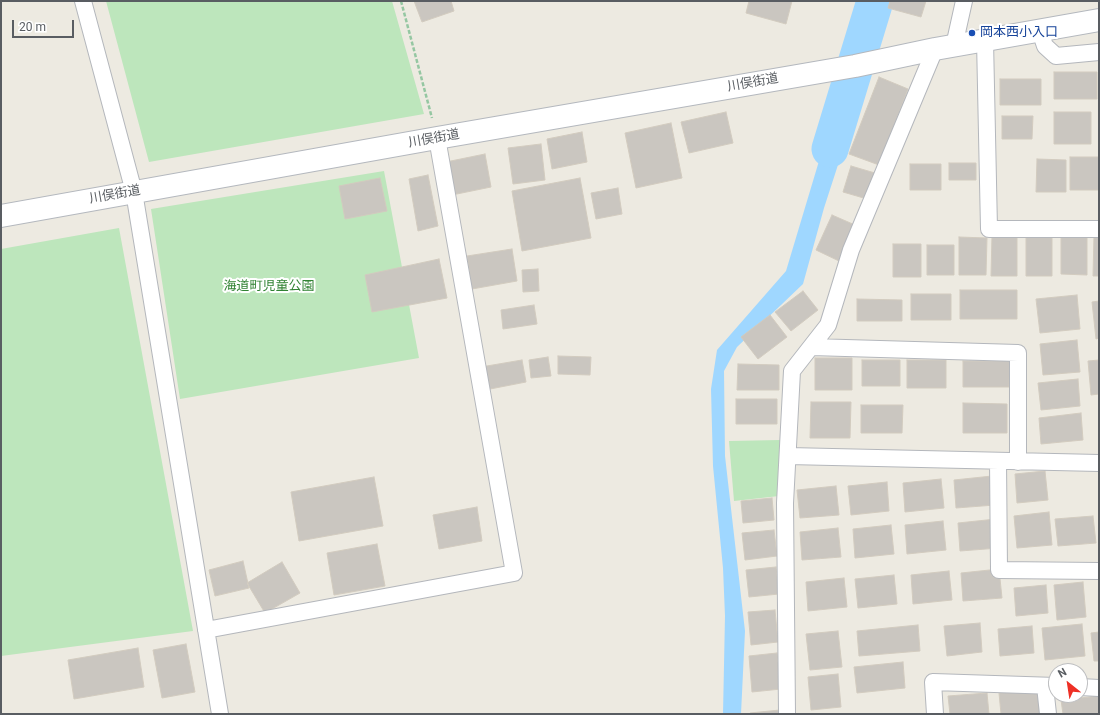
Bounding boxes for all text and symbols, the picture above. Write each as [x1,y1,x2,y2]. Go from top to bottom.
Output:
scale bar [14,12,76,38]
text: 20 m [19,20,46,34]
place label: 岡本西小入口 [980,25,1058,41]
marker: 岡本西小入口 [967,28,977,38]
street label: 川俣街道 [726,71,780,95]
street label: 川俣街道 [407,127,461,151]
street label: 川俣街道 [88,183,142,207]
park label: 海道町児童公園 [224,279,314,295]
north arrow [1048,663,1088,703]
text: N [1056,665,1069,681]

